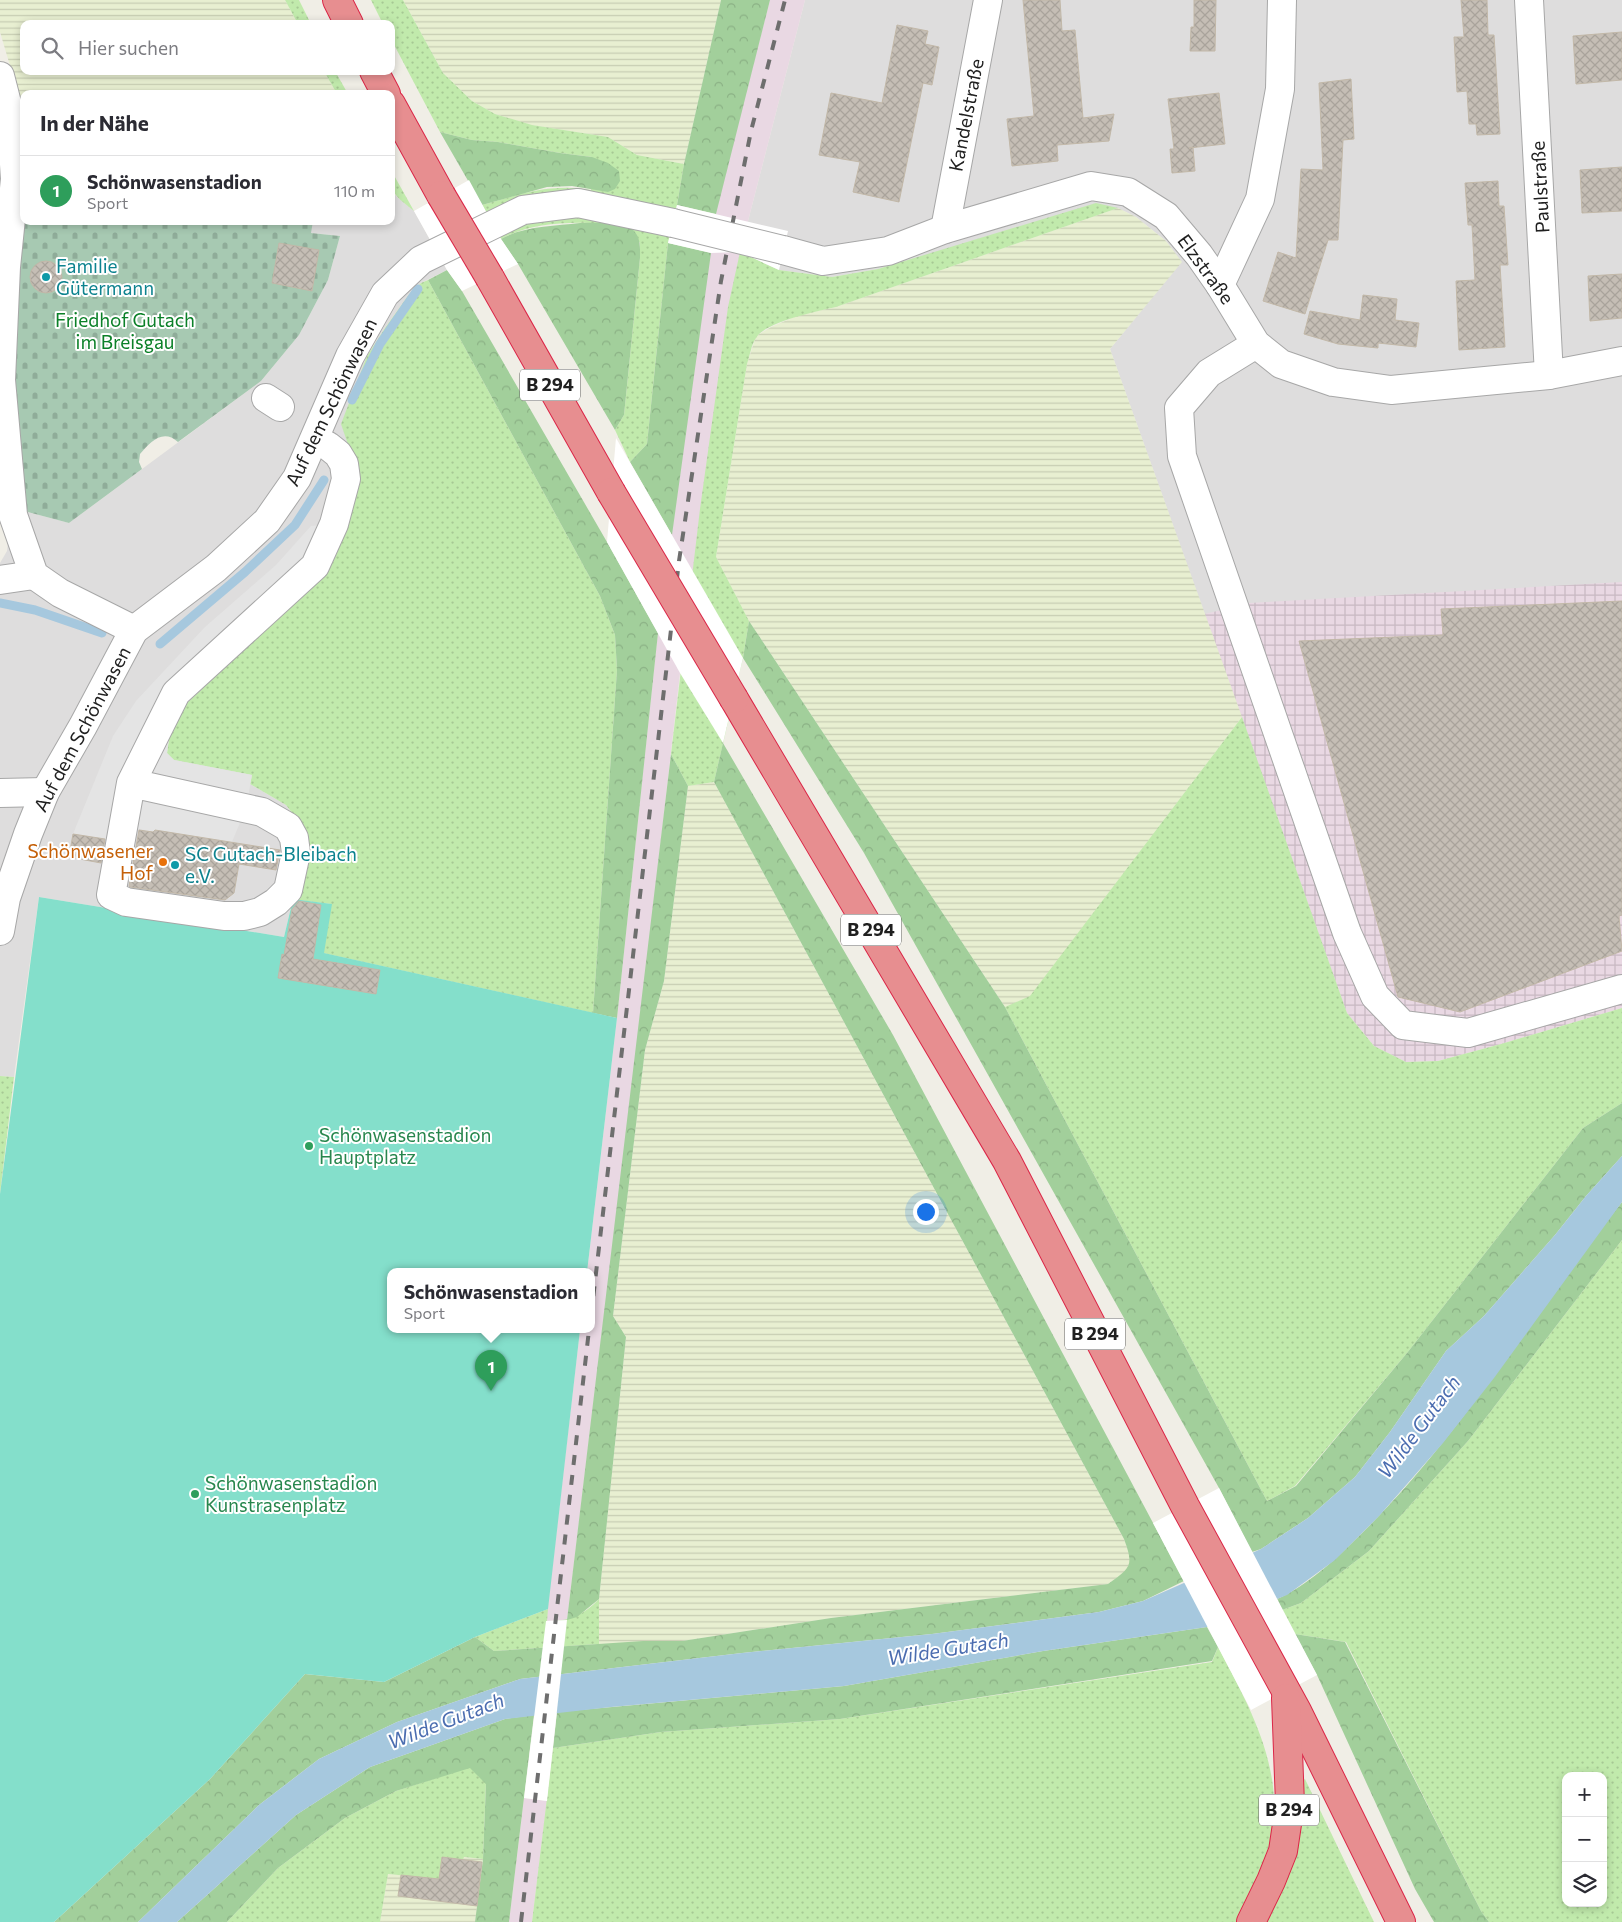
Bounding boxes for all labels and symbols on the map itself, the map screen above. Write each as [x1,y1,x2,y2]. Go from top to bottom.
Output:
street label: Kandelstraße [943,56,988,173]
street label: Paulstraße [1526,140,1553,234]
street label: Elzstraße [1173,229,1239,308]
place label: Familie Gütermann [56,254,154,299]
marker: Familie Gütermann [40,271,52,283]
park label: Friedhof Gutach im Breisgau [55,308,195,353]
street label: Auf dem Schönwasen [280,314,381,489]
road number: B 294 [520,370,580,400]
street label: Auf dem Schönwasen [28,642,135,815]
place label: Schönwasener Hof [27,839,153,884]
place label: SC Gutach-Bleibach e.V. [185,842,357,887]
marker: Schönwasener Hof [157,856,169,868]
marker: SC Gutach-Bleibach e.V. [169,859,181,871]
road number: B 294 [841,914,901,946]
place label: Schönwasenstadion Hauptplatz [319,1123,491,1168]
marker: Schönwasenstadion Hauptplatz [303,1140,315,1152]
your location [913,1199,939,1225]
road number: B 294 [1065,1318,1125,1350]
pin: 1 [475,1350,507,1391]
water label: Wilde Gutach [1372,1370,1465,1482]
place label: Schönwasenstadion Kunstrasenplatz [205,1471,377,1516]
marker: Schönwasenstadion Kunstrasenplatz [189,1488,201,1500]
water label: Wilde Gutach [886,1627,1010,1669]
water label: Wilde Gutach [384,1687,507,1753]
road number: B 294 [1259,1794,1319,1826]

